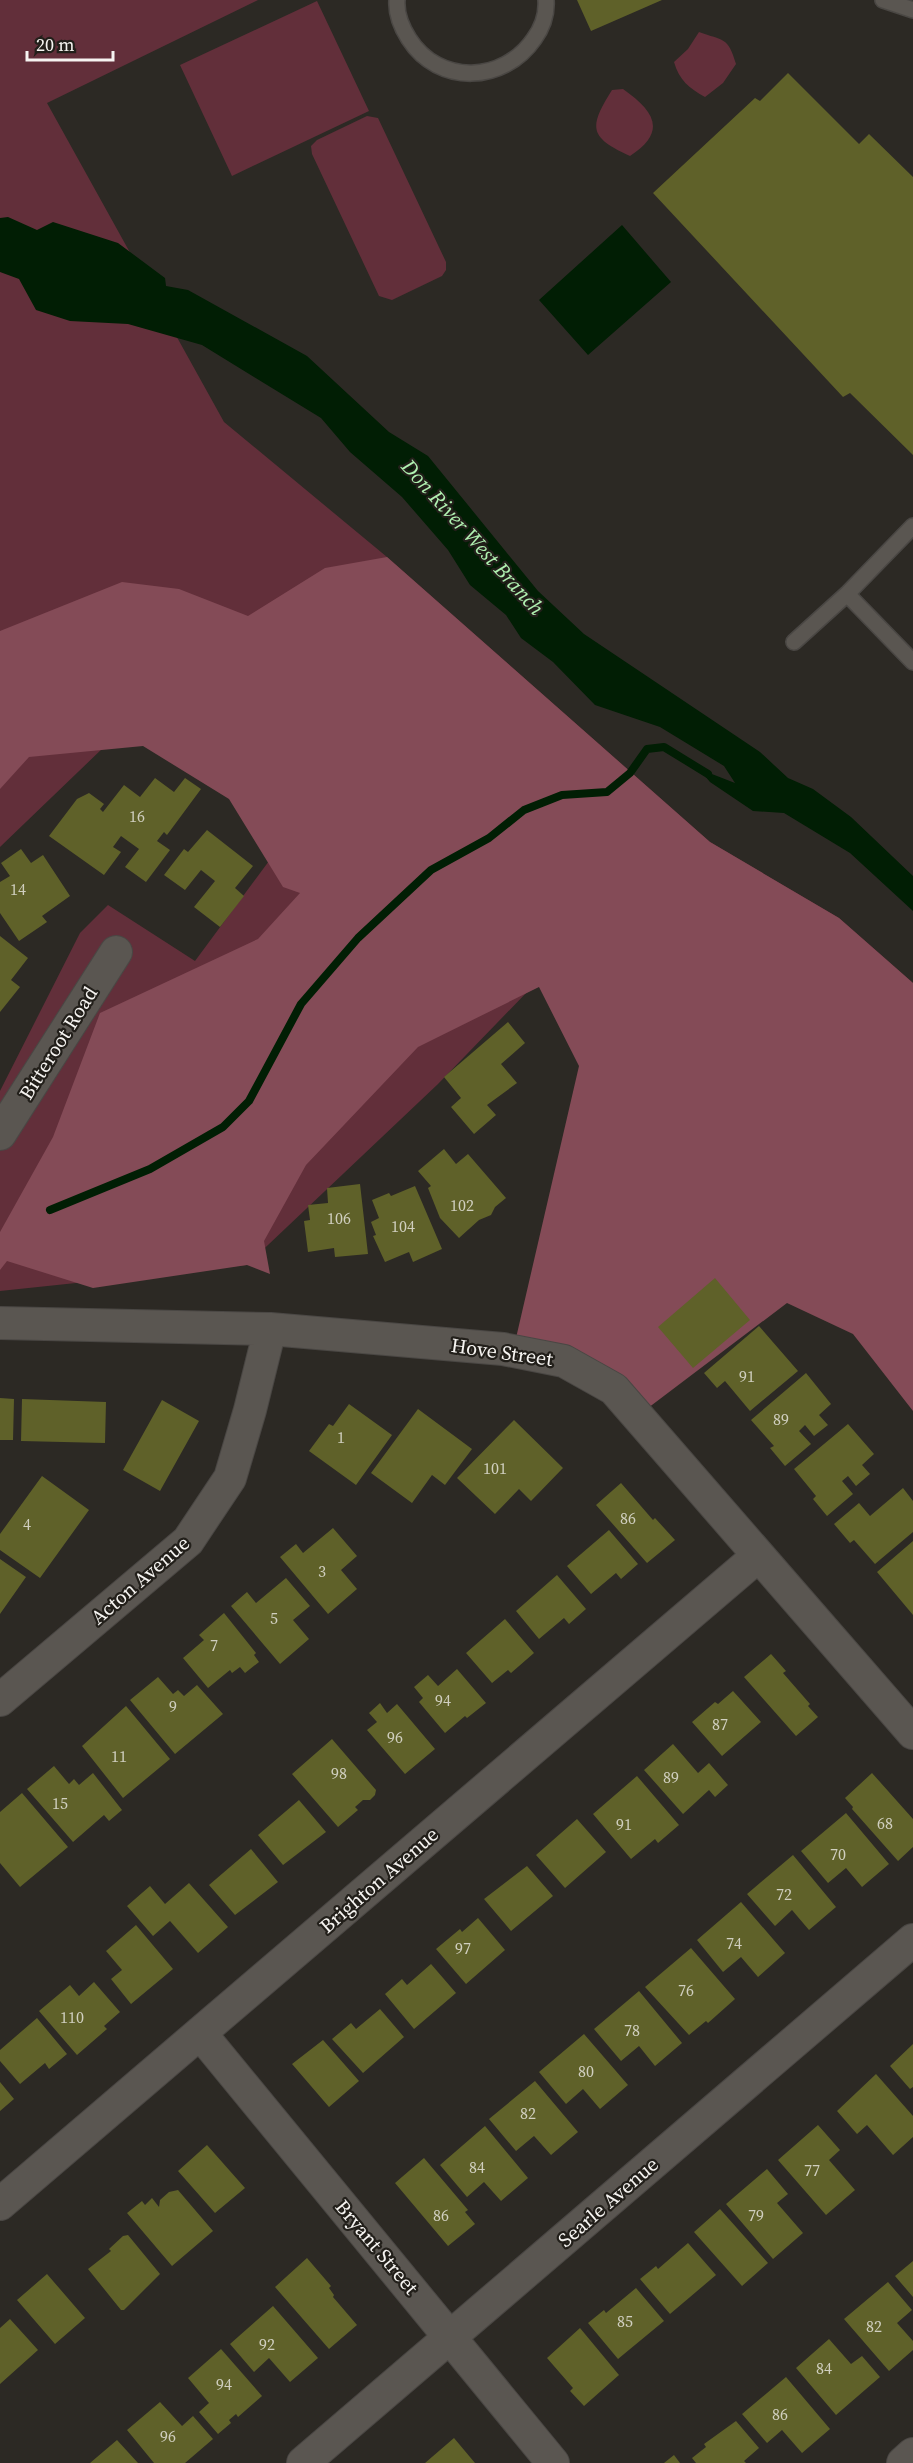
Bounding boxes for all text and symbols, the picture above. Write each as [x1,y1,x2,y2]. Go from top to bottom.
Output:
scale bar [27,24,112,62]
text: 20 m [36,32,74,57]
water label: Don River West Branch [394,452,551,622]
house number: 16 [129,805,145,827]
house number: 14 [10,878,26,900]
street label: Bitteroot Road [12,981,104,1105]
house number: 102 [450,1194,474,1216]
house number: 106 [327,1207,351,1229]
house number: 104 [391,1215,415,1237]
street label: Hove Street [449,1331,555,1373]
house number: 91 [739,1365,755,1387]
house number: 89 [773,1408,789,1430]
house number: 1 [337,1426,345,1448]
house number: 101 [483,1457,507,1479]
house number: 86 [620,1507,636,1529]
house number: 4 [23,1513,31,1535]
street label: Acton Avenue [85,1529,195,1631]
house number: 3 [318,1560,326,1582]
house number: 5 [270,1607,278,1629]
house number: 7 [210,1634,218,1656]
house number: 94 [435,1689,451,1711]
house number: 9 [169,1695,177,1717]
house number: 87 [712,1713,728,1735]
house number: 96 [387,1726,403,1748]
house number: 11 [111,1745,127,1767]
house number: 98 [331,1762,347,1784]
house number: 89 [663,1766,679,1788]
house number: 15 [52,1792,68,1814]
house number: 68 [877,1812,893,1834]
house number: 91 [616,1813,632,1835]
street label: Brighton Avenue [314,1821,444,1939]
house number: 70 [830,1843,846,1865]
house number: 72 [776,1883,792,1905]
house number: 74 [726,1932,742,1954]
house number: 97 [455,1937,471,1959]
house number: 76 [678,1979,694,2001]
house number: 110 [60,2006,84,2028]
house number: 78 [624,2019,640,2041]
house number: 80 [578,2060,594,2082]
house number: 82 [520,2102,536,2124]
street label: Searle Avenue [552,2150,664,2254]
house number: 84 [469,2156,485,2178]
house number: 77 [804,2159,820,2181]
street label: Bryant Street [329,2194,425,2301]
house number: 86 [433,2204,449,2226]
house number: 79 [748,2204,764,2226]
house number: 85 [617,2310,633,2332]
house number: 82 [866,2315,882,2337]
house number: 92 [259,2333,275,2355]
house number: 84 [816,2357,832,2379]
house number: 94 [216,2373,232,2395]
house number: 86 [772,2403,788,2425]
house number: 96 [160,2425,176,2447]

